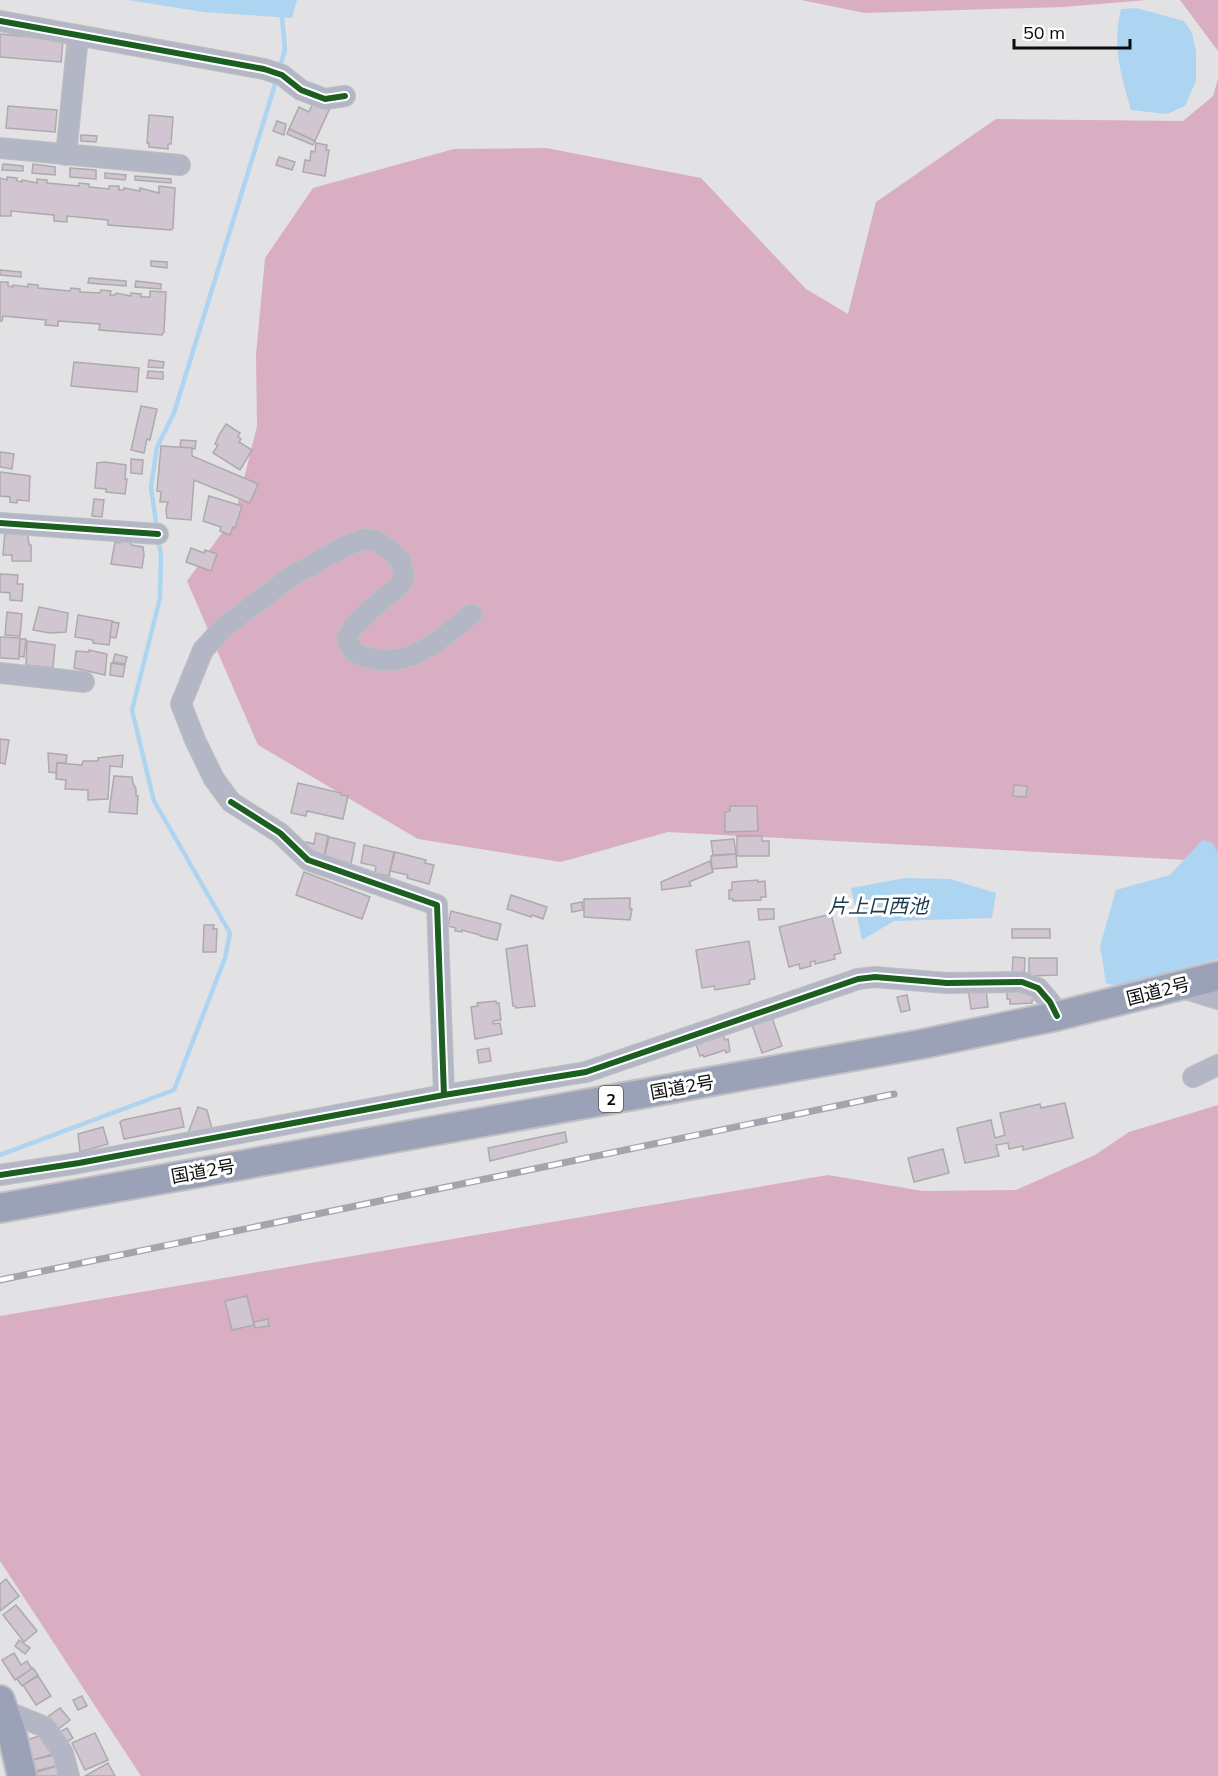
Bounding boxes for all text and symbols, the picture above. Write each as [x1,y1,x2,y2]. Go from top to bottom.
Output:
scale bar [1014,12,1130,50]
text: 50 m [1023,21,1065,44]
water label: 片上口西池 [828,893,930,918]
street label: 国道2号 [1124,972,1192,1010]
street label: 国道2号 [648,1070,716,1104]
road number: 2 [599,1086,623,1112]
street label: 国道2号 [169,1154,237,1188]

